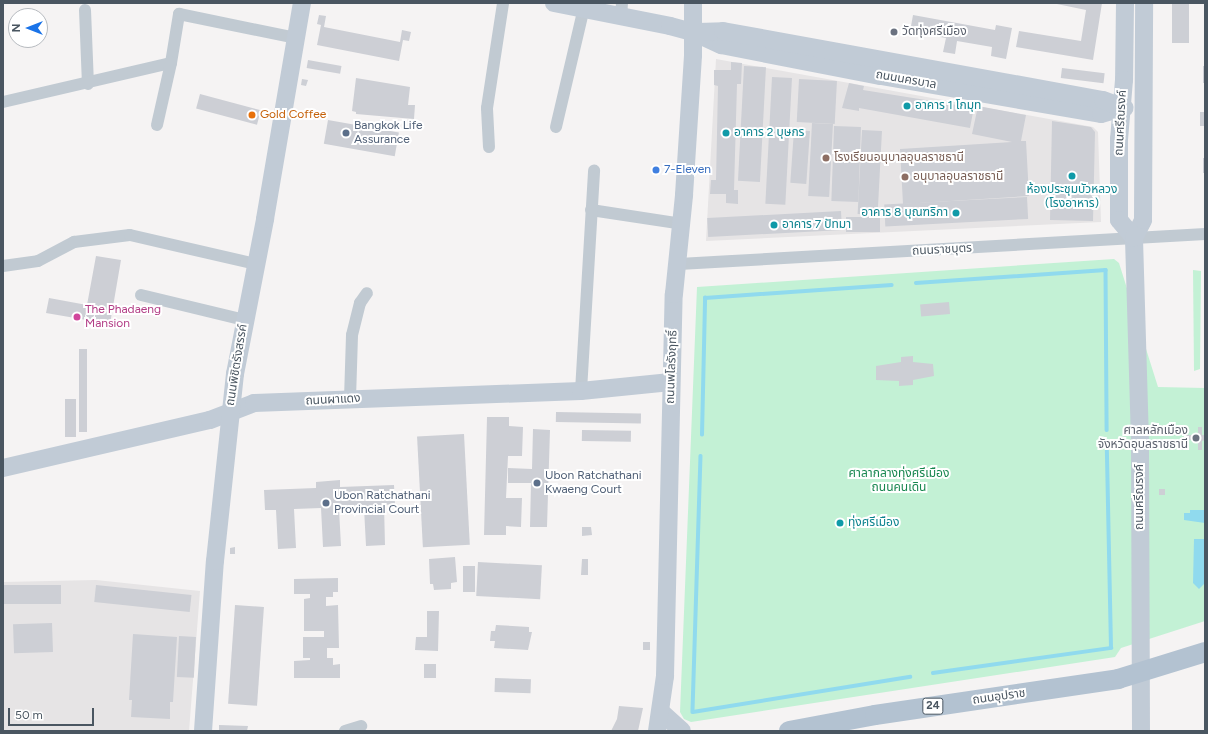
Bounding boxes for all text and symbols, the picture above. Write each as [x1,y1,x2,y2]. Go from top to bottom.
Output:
north arrow [8,8,48,48]
text: N [10,24,23,32]
place label: วัดทุ่งศรีเมือง [902,25,967,39]
marker: วัดทุ่งศรีเมือง [889,27,899,37]
street label: ถนนนครบาล [874,68,938,92]
street label: ถนนศรีณรงค์ [1112,90,1130,156]
place label: อาคาร 1 โกมุท [915,99,981,113]
marker: อาคาร 1 โกมุท [902,101,912,111]
place label: Gold Coffee [260,108,326,122]
marker: Gold Coffee [247,110,257,120]
place label: Bangkok Life Assurance [354,119,423,147]
place label: อาคาร 2 บุษกร [734,126,804,140]
marker: Bangkok Life Assurance [341,128,351,138]
marker: อาคาร 2 บุษกร [721,128,731,138]
place label: โรงเรียนอนุบาลอุบลราชธานี [834,151,964,165]
marker: โรงเรียนอนุบาลอุบลราชธานี [821,153,831,163]
place label: 7-Eleven [664,163,711,177]
marker: 7-Eleven [651,165,661,175]
place label: อนุบาลอุบลราชธานี [913,170,1003,184]
marker: ห้องประชุมบัวหลวง (โรงอาหาร) [1067,171,1077,181]
marker: อนุบาลอุบลราชธานี [900,172,910,182]
place label: ห้องประชุมบัวหลวง (โรงอาหาร) [1027,183,1117,211]
place label: อาคาร 8 บุณฑริกา [861,206,948,220]
marker: อาคาร 8 บุณฑริกา [951,208,961,218]
place label: อาคาร 7 ปัทมา [782,218,851,232]
marker: อาคาร 7 ปัทมา [769,220,779,230]
street label: ถนนราชบุตร [912,241,972,259]
place label: The Phadaeng Mansion [85,303,161,331]
marker: The Phadaeng Mansion [72,312,82,322]
street label: ถนนพิชิตรังสรรค์ [223,323,251,407]
street label: ถนนพโลรังฤทธิ์ [664,330,680,404]
street label: ถนนผาแดง [305,391,361,409]
place label: ศาลหลักเมือง จังหวัดอุบลราชธานี [1098,424,1188,452]
marker: ศาลหลักเมือง จังหวัดอุบลราชธานี [1191,433,1201,443]
street label: ถนนศรีณรงค์ [1133,464,1147,530]
park label: ศาลากลางทุ่งศรีเมือง ถนนคนเดิน [849,467,949,495]
place label: Ubon Ratchathani Kwaeng Court [545,469,641,497]
marker: Ubon Ratchathani Kwaeng Court [532,478,542,488]
place label: Ubon Ratchathani Provincial Court [334,489,430,517]
marker: Ubon Ratchathani Provincial Court [321,498,331,508]
place label: ทุ่งศรีเมือง [848,516,899,530]
marker: ทุ่งศรีเมือง [835,518,845,528]
street label: ถนนอุปราช [972,686,1026,708]
road number: 24 [922,697,944,715]
scale bar [10,700,96,726]
text: 50 m [15,708,43,722]

